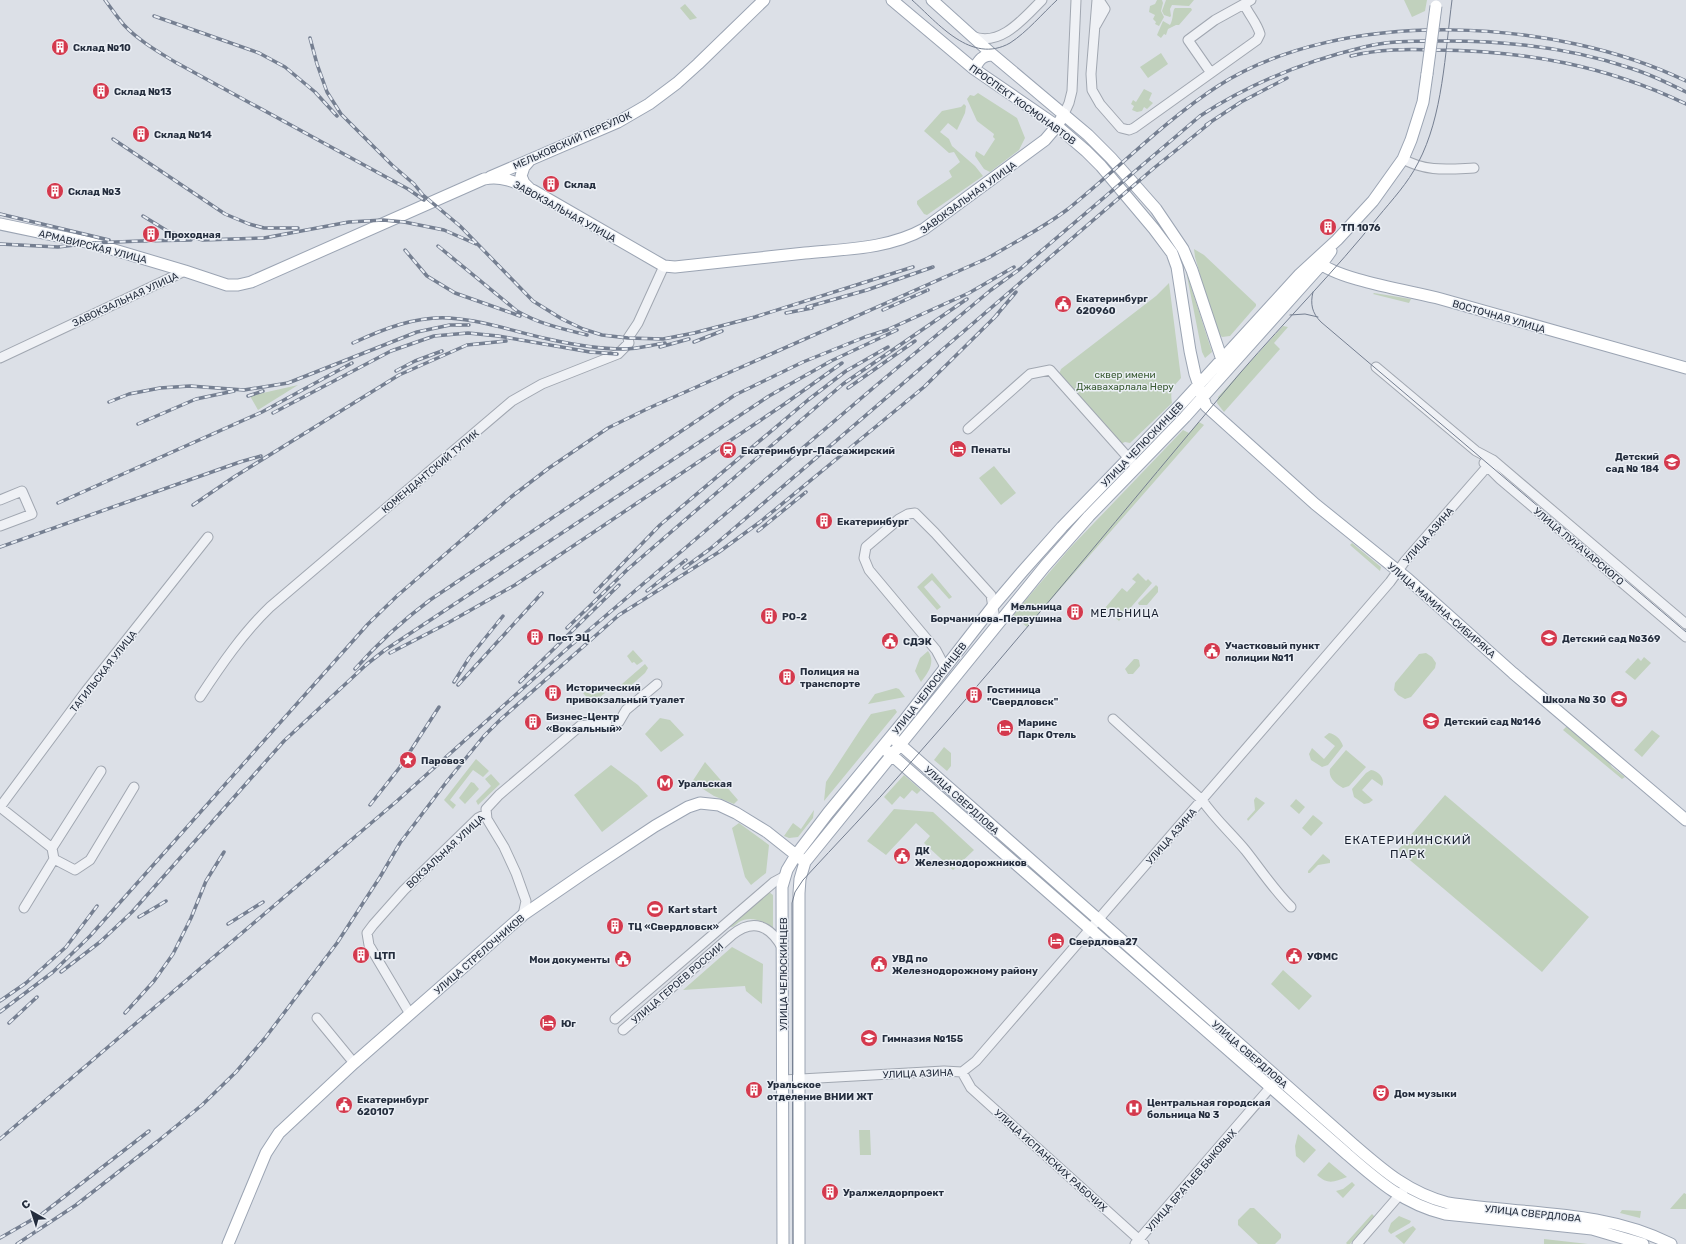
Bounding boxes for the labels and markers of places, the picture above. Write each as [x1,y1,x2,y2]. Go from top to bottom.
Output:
building icon: Склад №10 [50,37,70,57]
place label: Склад №10 [73,42,131,54]
building icon: Склад №13 [91,81,111,101]
place label: Склад №13 [114,86,172,98]
building icon: Склад №14 [131,124,151,144]
place label: Склад №14 [154,129,212,141]
building icon: Склад [541,174,561,194]
place label: Склад [564,179,596,191]
building icon: Склад №3 [45,181,65,201]
place label: Склад №3 [68,186,121,198]
building icon: ТП 1076 [1318,217,1338,237]
place label: ТП 1076 [1341,222,1381,234]
building icon: Проходная [141,224,161,244]
place label: Проходная [164,229,221,241]
place label: Екатеринбург 620960 [1076,293,1148,317]
public building icon: Екатеринбург 620960 [1053,294,1073,314]
hotel icon: Пенаты [948,439,968,459]
station icon: Екатеринбург-Пассажирский [718,440,738,460]
place label: Пенаты [971,444,1010,456]
place label: Екатеринбург-Пассажирский [741,445,895,457]
place label: Детский сад № 184 [1606,451,1659,475]
school or university icon: Детский сад № 184 [1662,452,1682,472]
building icon: Екатеринбург [814,511,834,531]
place label: Екатеринбург [837,516,909,528]
place label: Мельница Борчанинова-Первушина [930,601,1062,625]
building icon: Мельница Борчанинова-Первушина [1065,602,1085,622]
building icon: РО-2 [759,606,779,626]
place label: РО-2 [782,611,807,623]
building icon: Пост ЭЦ [525,627,545,647]
school or university icon: Детский сад №369 [1539,628,1559,648]
public building icon: СДЭК [880,631,900,651]
place label: Пост ЭЦ [548,632,590,644]
place label: Детский сад №369 [1562,633,1661,645]
place label: СДЭК [903,636,932,648]
place label: Участковый пункт полиции №11 [1225,640,1320,664]
public building icon: Участковый пункт полиции №11 [1202,641,1222,661]
place label: Полиция на транспорте [800,666,860,690]
building icon: Полиция на транспорте [777,667,797,687]
place label: Исторический привокзальный туалет [566,682,685,706]
building icon: Исторический привокзальный туалет [543,683,563,703]
place label: Гостиница "Свердловск" [987,684,1059,708]
building icon: Гостиница "Свердловск" [964,685,984,705]
school or university icon: Школа № 30 [1609,689,1629,709]
place label: Школа № 30 [1542,694,1606,706]
place label: Бизнес-Центр «Вокзальный» [546,711,622,735]
school or university icon: Детский сад №146 [1421,711,1441,731]
building icon: Бизнес-Центр «Вокзальный» [523,712,543,732]
place label: Детский сад №146 [1444,716,1542,728]
place label: Маринс Парк Отель [1018,717,1077,741]
hotel icon: Маринс Парк Отель [995,718,1015,738]
place icon: Паровоз [398,750,418,770]
place label: Паровоз [421,755,465,767]
metro station icon: Уральская [655,773,675,793]
place label: Уральская [678,778,732,790]
place label: ДК Железнодорожников [915,845,1027,869]
public building icon: ДК Железнодорожников [892,846,912,866]
sports icon: Kart start [645,899,665,919]
place label: Kart start [668,904,717,916]
building icon: ТЦ «Свердловск» [605,916,625,936]
place label: ТЦ «Свердловск» [628,921,719,933]
hotel icon: Свердлова27 [1046,931,1066,951]
place label: Свердлова27 [1069,936,1138,948]
building icon: ЦТП [351,945,371,965]
public building icon: УФМС [1284,946,1304,966]
public building icon: Мои документы [613,949,633,969]
place label: ЦТП [374,950,396,962]
place label: УФМС [1307,951,1338,963]
place label: УВД по Железнодорожному району [892,953,1038,977]
place label: Мои документы [529,954,610,966]
public building icon: УВД по Железнодорожному району [869,954,889,974]
hotel icon: Юг [538,1013,558,1033]
place label: Юг [561,1018,576,1030]
school or university icon: Гимназия №155 [859,1028,879,1048]
place label: Гимназия №155 [882,1033,964,1045]
place label: Уральское отделение ВНИИ ЖТ [767,1079,874,1103]
building icon: Уральское отделение ВНИИ ЖТ [744,1080,764,1100]
theatre icon: Дом музыки [1371,1083,1391,1103]
place label: Дом музыки [1394,1088,1457,1100]
place label: Екатеринбург 620107 [357,1094,429,1118]
public building icon: Екатеринбург 620107 [334,1095,354,1115]
place label: Центральная городская больница № 3 [1147,1097,1271,1121]
hospital icon: Центральная городская больница № 3 [1124,1098,1144,1118]
building icon: Уралжелдорпроект [820,1182,840,1202]
place label: Уралжелдорпроект [843,1187,945,1199]

